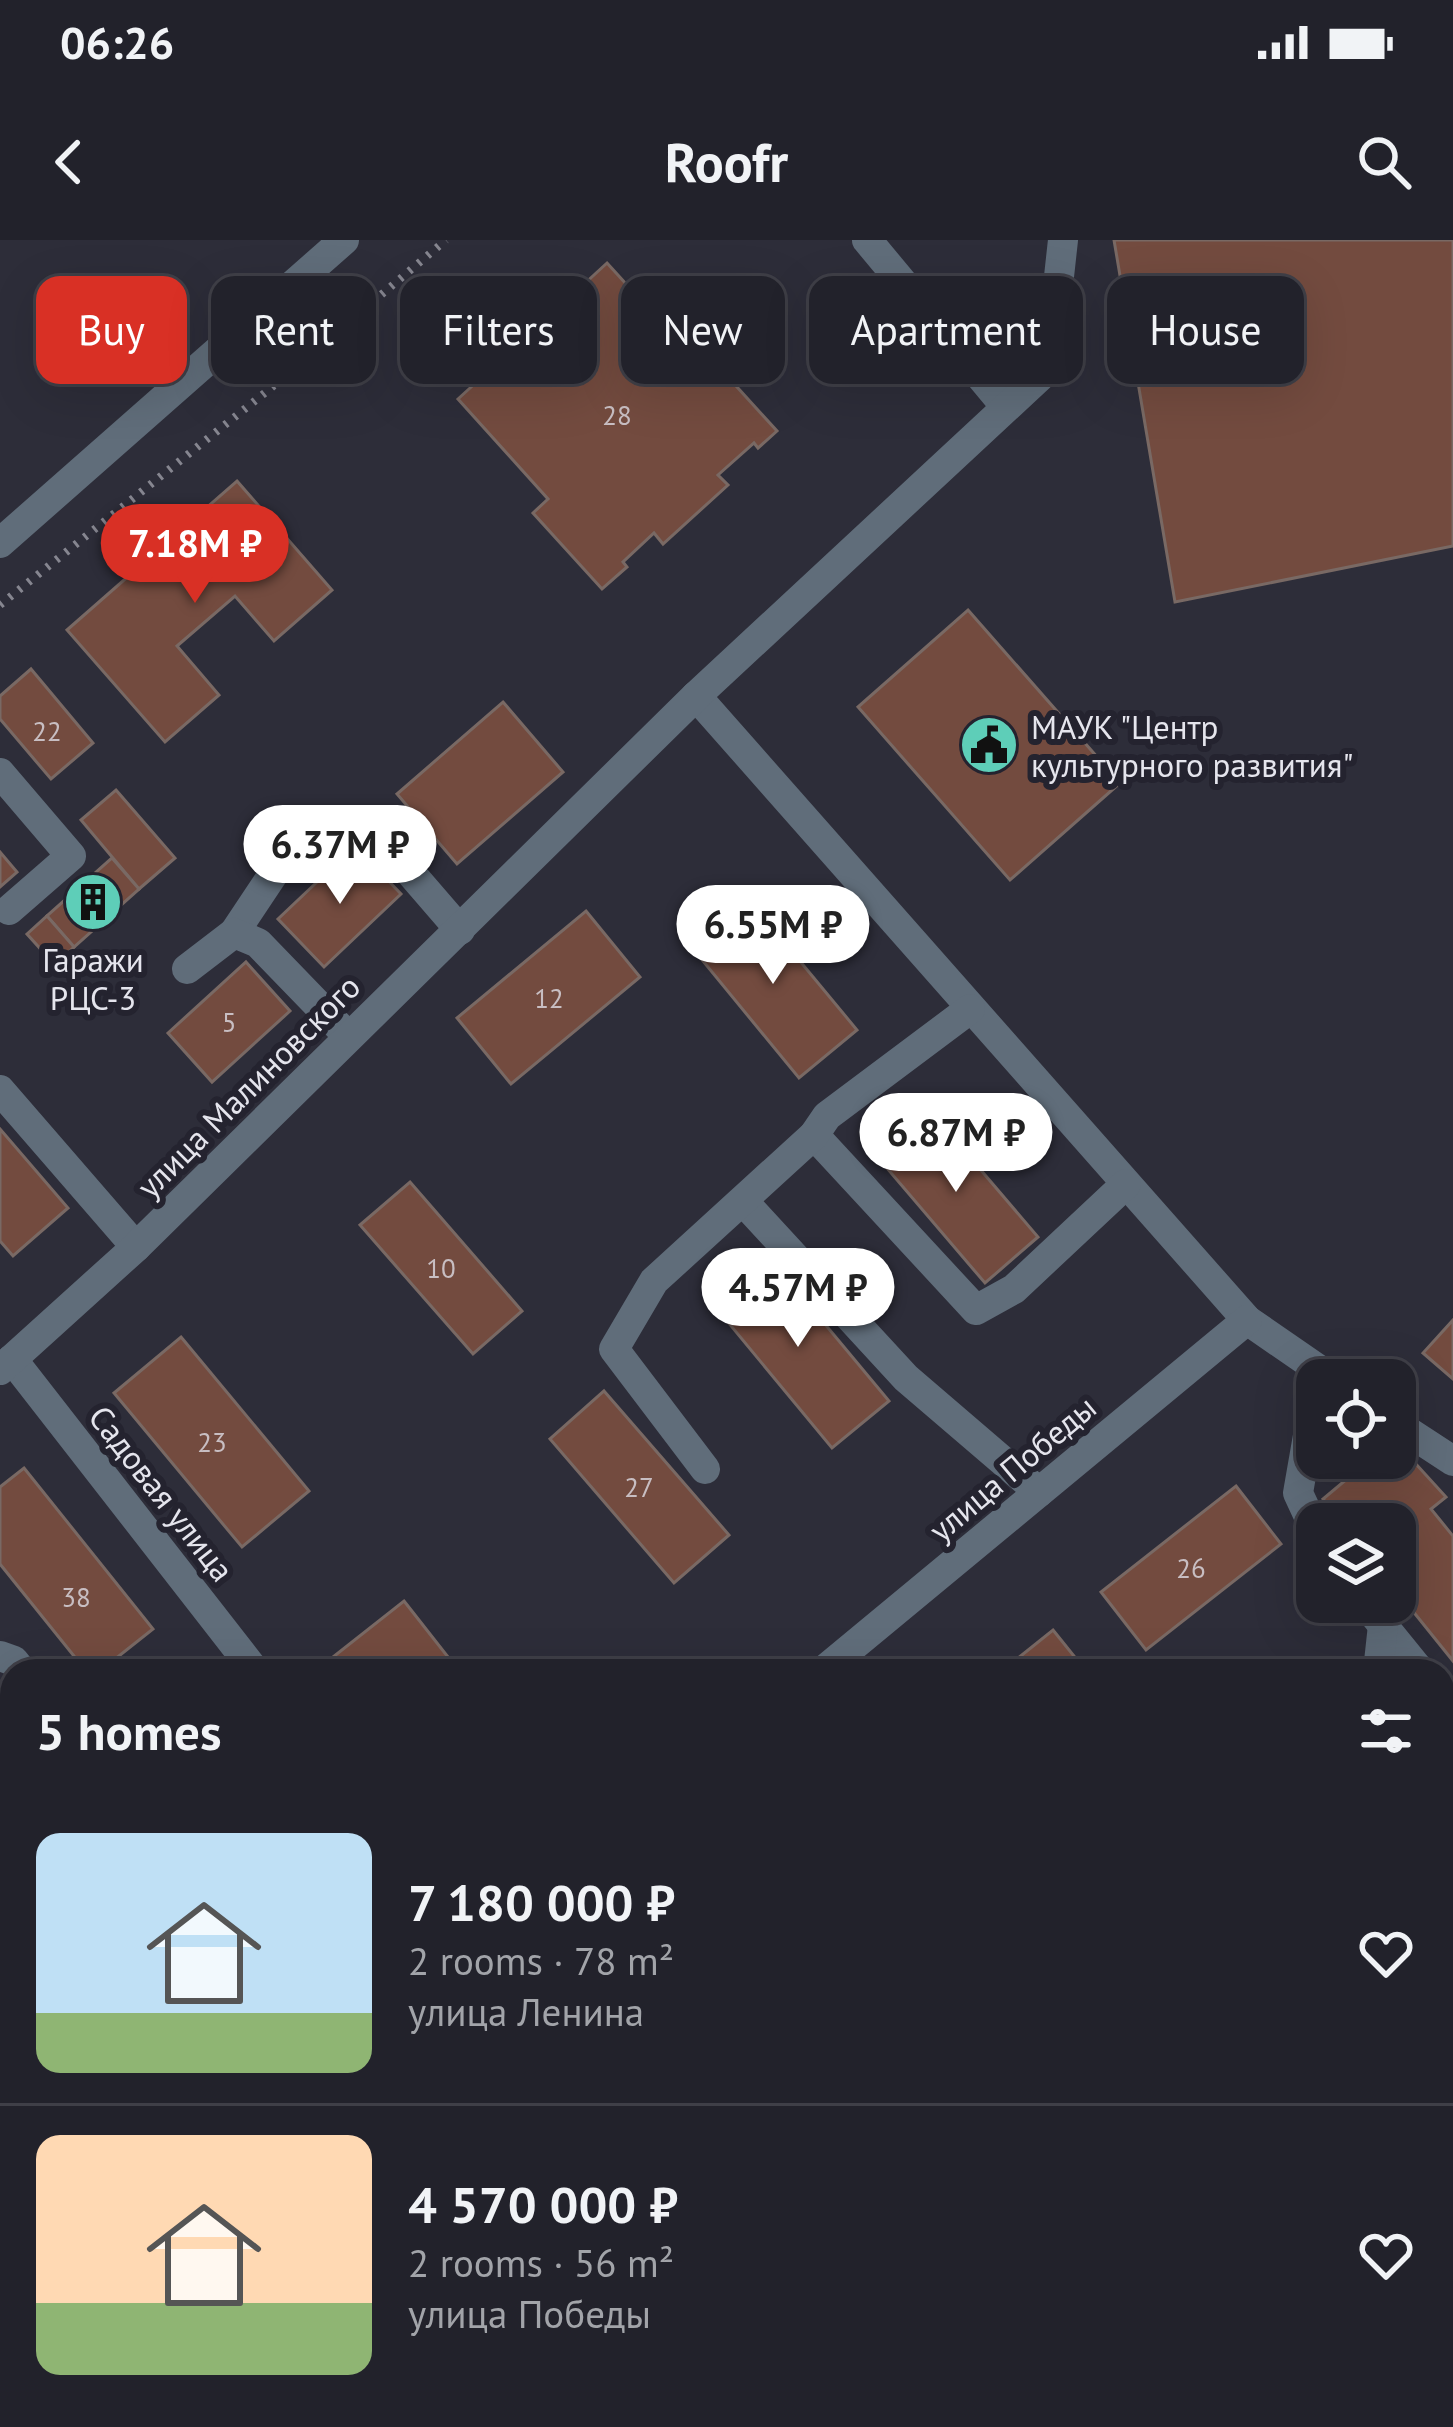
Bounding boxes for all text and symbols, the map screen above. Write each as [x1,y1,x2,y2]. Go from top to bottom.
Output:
text: 06:26 [60,13,174,71]
text: Roofr [665,127,788,197]
icon: back [36,129,102,195]
icon: search [1351,129,1417,195]
chip: Buy [36,276,187,384]
chip: Rent [211,276,376,384]
chip: Filters [400,276,597,384]
chip: New [621,276,785,384]
chip: Apartment [809,276,1083,384]
chip: House [1107,276,1304,384]
house number: 28 [602,398,632,432]
pin: 7.18M ₽ [84,504,306,606]
text: 7.18M ₽ [128,517,262,568]
place label: МАУК "Центр культурного развития" [1031,705,1354,786]
house number: 22 [32,714,62,748]
public building icon: МАУК "Центр культурного развития" [958,714,1020,776]
pin: 6.37M ₽ [229,805,451,907]
text: 6.37M ₽ [270,818,410,869]
building icon: Гаражи РЦС-3 [62,871,124,933]
pin: 6.55M ₽ [662,885,884,987]
text: 6.55M ₽ [703,898,843,949]
place label: Гаражи РЦС-3 [42,938,144,1019]
street label: улица Малиновского [127,965,369,1207]
house number: 12 [534,981,564,1015]
house number: 5 [222,1005,236,1039]
pin: 6.87M ₽ [845,1093,1067,1195]
text: 6.87M ₽ [886,1106,1026,1157]
pin: 4.57M ₽ [687,1248,909,1350]
house number: 10 [426,1251,456,1285]
text: 4.57M ₽ [728,1261,868,1312]
map controls [1296,1359,1416,1623]
button: locate [1296,1359,1416,1479]
street label: улица Победы [919,1385,1105,1551]
street label: Садовая улица [80,1396,244,1590]
house number: 23 [197,1425,227,1459]
house number: 27 [624,1470,654,1504]
button: layers [1296,1503,1416,1623]
house number: 26 [1176,1551,1206,1585]
house number: 38 [61,1580,91,1614]
text: 5 homes [36,1698,222,1764]
icon: filters [1353,1698,1419,1764]
text: 7 180 000 ₽ [408,1869,675,1935]
icon: home [132,1881,276,2025]
icon: heart [1353,1920,1419,1986]
text: 2 rooms · 78 m² [408,1935,674,1986]
text: улица Ленина [408,1986,644,2037]
text: 4 570 000 ₽ [408,2171,678,2237]
icon: home [132,2183,276,2327]
icon: heart [1353,2222,1419,2288]
text: 2 rooms · 56 m² [408,2237,674,2288]
text: улица Победы [408,2288,651,2339]

